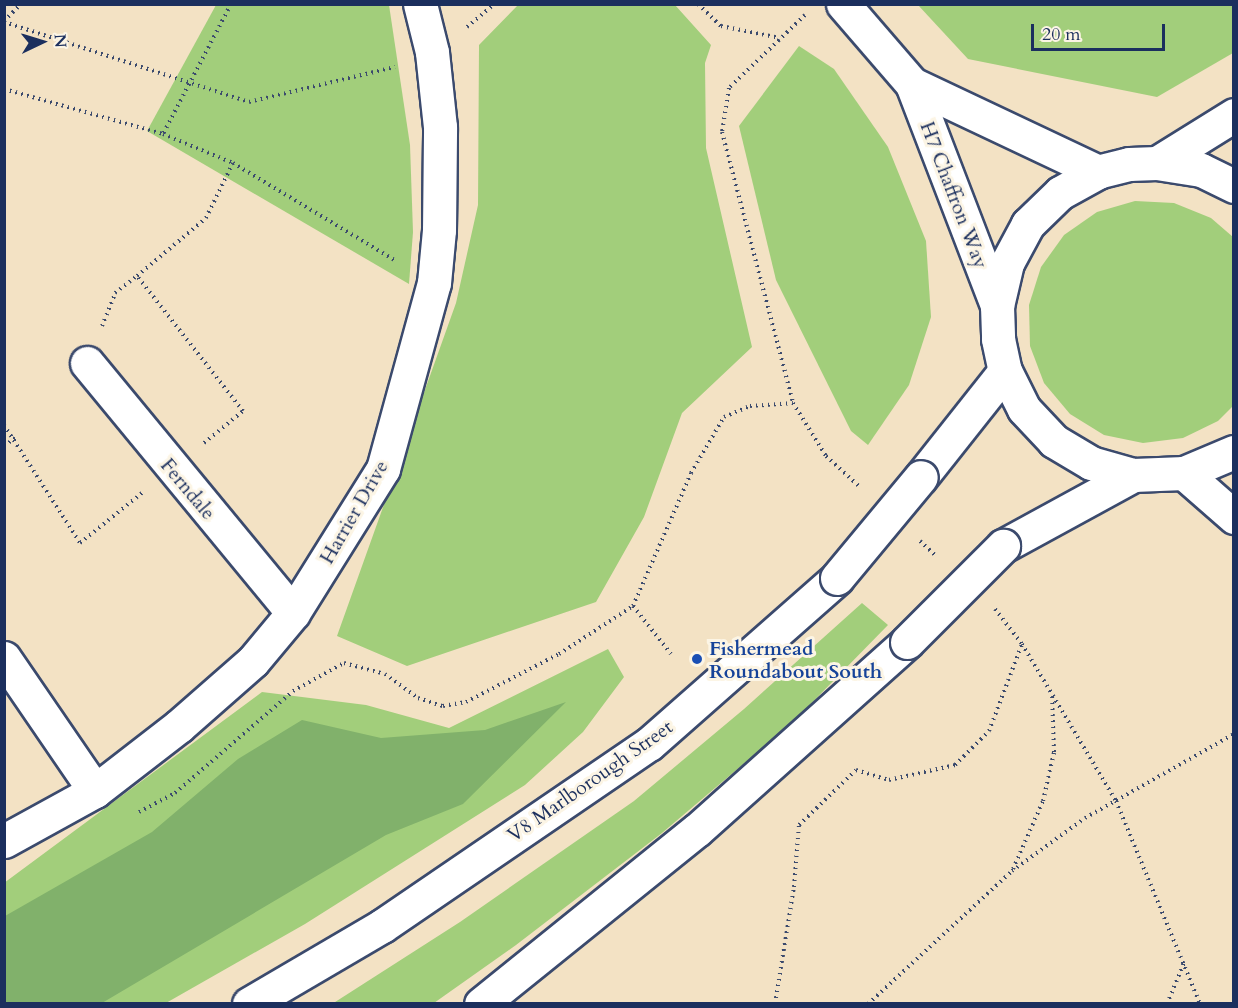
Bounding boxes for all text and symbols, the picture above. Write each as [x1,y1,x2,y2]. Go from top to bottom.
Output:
north arrow [12,12,72,72]
scale bar [1034,12,1168,50]
text: 20 m [1042,22,1081,47]
text: N [48,33,71,48]
street label: H7 Chaffron Way [915,118,993,272]
street label: Ferndale [155,453,221,525]
street label: Harrier Drive [315,456,393,568]
place label: Fishermead Roundabout South [709,636,882,683]
marker: Fishermead Roundabout South [690,652,704,666]
street label: V8 Marlborough Street [503,715,677,847]

